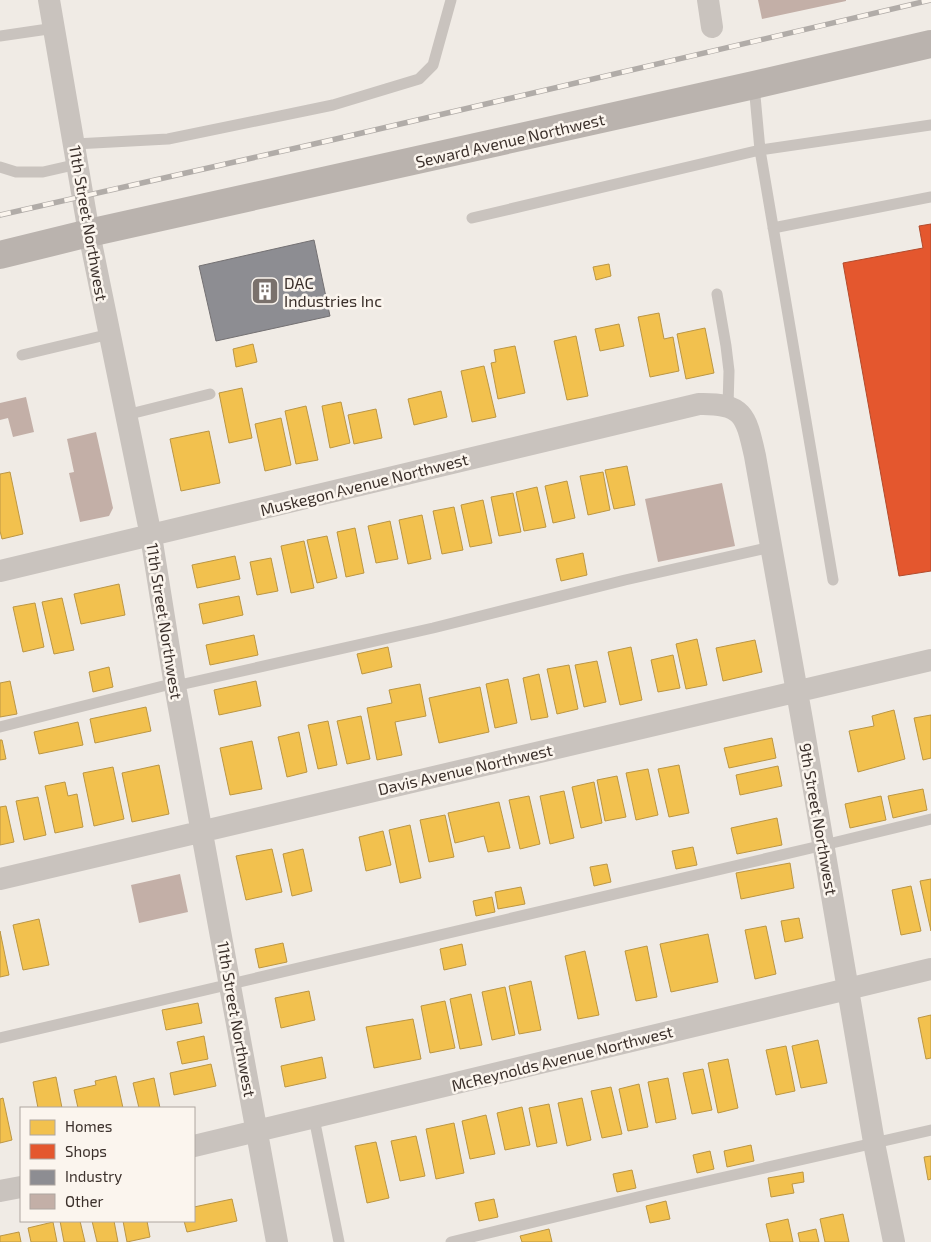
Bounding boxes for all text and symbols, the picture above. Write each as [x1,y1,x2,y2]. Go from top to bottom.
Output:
street label: Seward Avenue Northwest [414,109,606,171]
street label: 11th Street Northwest [66,144,112,302]
place label: DAC Industries Inc [284,273,382,310]
building icon: DAC Industries Inc [250,276,280,306]
street label: Muskegon Avenue Northwest [258,449,470,519]
street label: 11th Street Northwest [143,542,187,700]
street label: Davis Avenue Northwest [376,740,554,798]
street label: 9th Street Northwest [796,741,842,897]
street label: 11th Street Northwest [214,940,260,1098]
street label: McReynolds Avenue Northwest [449,1021,675,1095]
legend [20,1107,195,1222]
text: Homes [65,1117,112,1135]
text: Shops [65,1142,107,1160]
text: Industry [65,1167,122,1185]
text: Other [65,1192,104,1210]

